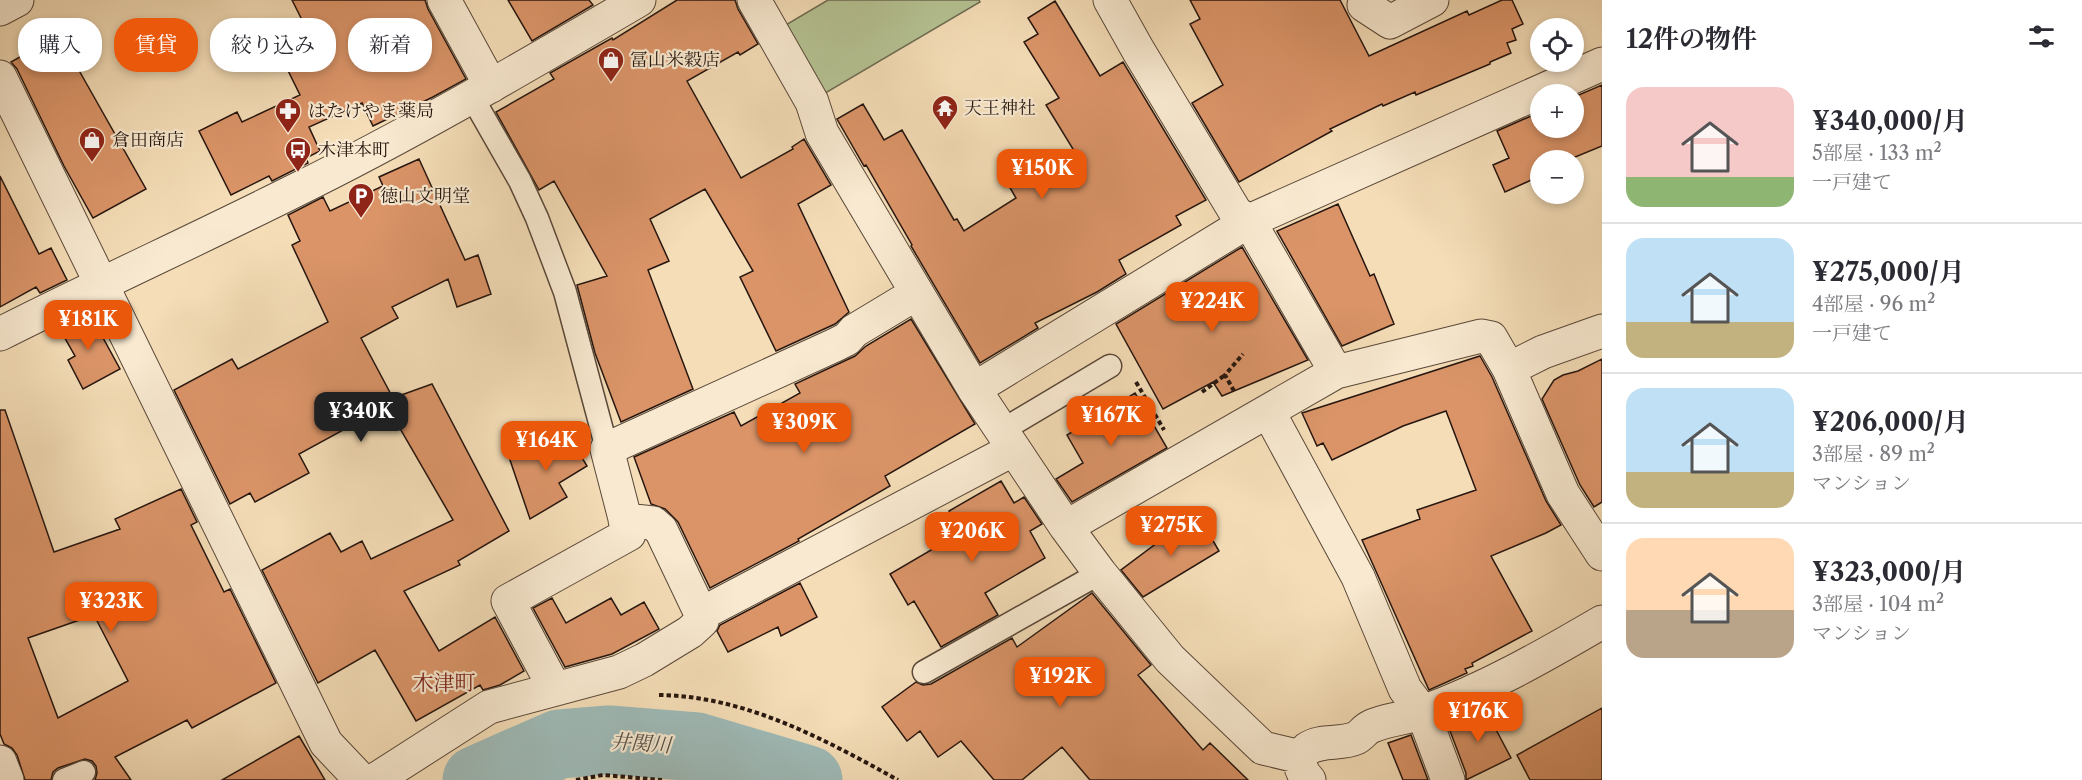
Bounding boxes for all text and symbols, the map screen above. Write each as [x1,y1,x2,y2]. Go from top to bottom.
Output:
chip: 購入 [18,18,102,72]
chip: 賃貸 [114,18,198,72]
chip: 絞り込み [210,18,336,72]
chip: 新着 [348,18,432,72]
map controls [1530,18,1584,204]
button: locate [1530,18,1584,72]
icon: filters [2025,20,2058,53]
text: 12件の物件 [1626,23,1757,55]
shop icon: 冨山米穀店 [596,45,626,83]
place label: 冨山米穀店 [630,49,720,71]
button: + [1530,84,1584,138]
temple icon: 天王神社 [930,93,960,131]
pharmacy icon: はたけやま薬局 [273,96,303,134]
place label: 天王神社 [964,97,1036,119]
place label: はたけやま薬局 [308,100,434,122]
text: ¥340,000/月 [1812,105,1968,137]
icon: home [1674,111,1746,183]
shop icon: 倉田商店 [77,125,107,163]
place label: 倉田商店 [112,129,184,151]
bus stop icon: 木津本町 [283,135,313,173]
place label: 木津本町 [318,139,390,161]
text: 5部屋 · 133 m² [1812,141,1942,165]
pin: ¥150K [1000,149,1084,200]
button: − [1530,150,1584,204]
text: ¥150K [1011,156,1073,180]
text: 一戸建て [1812,170,1892,194]
parking icon: 徳山文明堂 [346,181,376,219]
place label: 徳山文明堂 [380,185,470,207]
text: ¥275,000/月 [1812,256,1965,288]
icon: home [1674,262,1746,334]
pin: ¥224K [1170,282,1254,333]
text: ¥224K [1179,289,1245,313]
text: 4部屋 · 96 m² [1812,292,1935,316]
pin: ¥181K [46,300,130,351]
text: ¥181K [58,307,118,331]
text: 一戸建て [1812,321,1892,345]
pin: ¥340K [319,392,403,443]
pin: ¥167K [1069,396,1153,447]
text: ¥340K [328,399,394,423]
pin: ¥309K [762,403,846,454]
text: ¥167K [1081,403,1141,427]
text: ¥206,000/月 [1812,406,1969,438]
text: ¥309K [771,410,837,434]
icon: home [1674,412,1746,484]
pin: ¥164K [504,421,588,472]
text: ¥164K [515,428,577,452]
text: 3部屋 · 89 m² [1812,442,1935,466]
text: マンション [1812,471,1911,495]
pin: ¥275K [1129,506,1213,557]
pin: ¥206K [930,512,1014,563]
text: ¥275K [1140,513,1202,537]
text: ¥206K [939,519,1005,543]
text: ¥323,000/月 [1812,556,1966,588]
icon: home [1674,562,1746,634]
pin: ¥323K [69,582,153,633]
text: ¥323K [79,589,143,613]
text: 3部屋 · 104 m² [1812,592,1944,616]
text: マンション [1812,621,1911,645]
pin: ¥192K [1018,657,1102,708]
text: ¥192K [1029,664,1091,688]
district label: 木津町 [413,670,476,695]
pin: ¥176K [1436,692,1520,743]
text: ¥176K [1448,699,1508,723]
water label: 井関川 [610,729,674,757]

